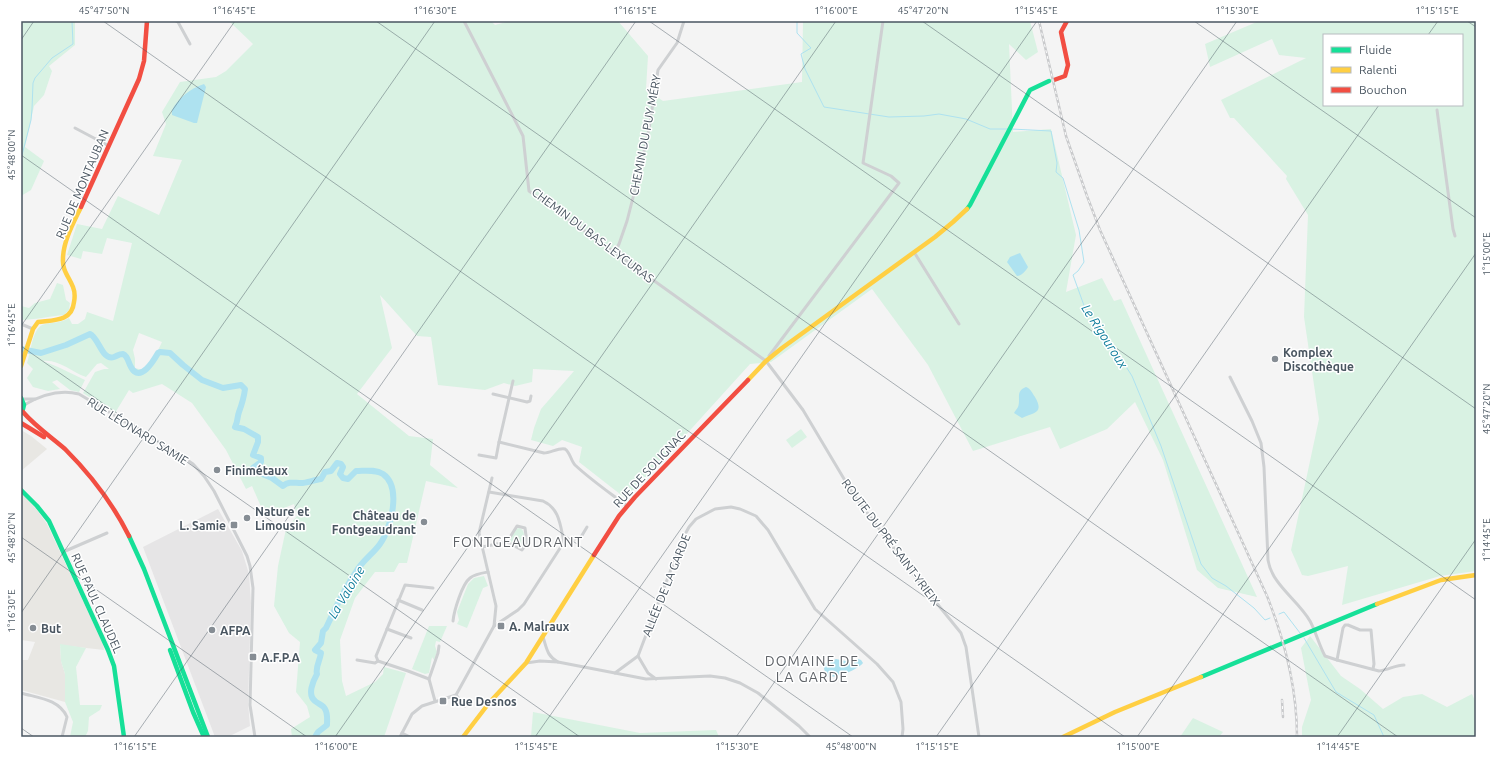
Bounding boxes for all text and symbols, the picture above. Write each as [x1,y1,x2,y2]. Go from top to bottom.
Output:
text: 45°47'50"N [79,5,129,16]
text: 1°16'45"E [212,5,256,16]
text: 1°16'30"E [413,5,457,16]
text: 1°16'15"E [613,5,657,16]
text: 1°16'00"E [814,5,858,16]
text: 45°47'20"N [898,5,948,16]
text: 1°15'45"E [1014,5,1058,16]
text: 1°15'30"E [1215,5,1259,16]
text: 1°15'15"E [1415,5,1459,16]
legend [1323,34,1463,106]
text: Fluide [1359,43,1392,56]
text: Ralenti [1359,63,1397,76]
street label: CHEMIN DU PUY MÉRY [627,73,663,197]
text: Bouchon [1359,83,1407,96]
street label: RUE DE MONTAUBAN [53,127,111,241]
text: 45°48'00"N [6,130,17,180]
street label: CHEMIN DU BAS-LEYCURAS [530,185,656,285]
text: 1°15'00"E [1481,232,1492,276]
water label: Le Rigouroux [1079,302,1131,371]
text: 1°16'45"E [6,303,17,347]
place label: Komplex Discothèque [1283,346,1354,373]
marker: Komplex Discothèque [1270,354,1280,364]
text: 45°47'20"N [1481,384,1492,434]
street label: RUE LÉONARD SAMIE [85,395,191,468]
street label: RUE DE SOLIGNAC [610,428,688,510]
place label: Finimétaux [225,464,288,477]
marker: Finimétaux [212,465,222,475]
street label: ROUTE DU PRÉ SAINT-YRIEIX [839,476,943,608]
place label: Nature et Limousin [255,505,309,532]
place label: Château de Fontgeaudrant [332,509,416,536]
text: 45°48'20"N [6,513,17,563]
marker: Nature et Limousin [242,513,252,523]
marker: Château de Fontgeaudrant [419,517,429,527]
text: 1°14'45"E [1481,518,1492,562]
place label: L. Samie [179,519,226,532]
marker: L. Samie [229,520,239,530]
street label: ALLÉE DE LA GARDE [639,531,693,638]
district label: FONTGEAUDRANT [453,534,583,550]
street label: RUE PAUL CLAUDEL [69,551,125,655]
water label: La Valoine [325,563,367,620]
text: 1°16'30"E [6,589,17,633]
place label: A. Malraux [509,620,570,633]
marker: A. Malraux [496,621,506,631]
place label: But [41,622,61,635]
marker: But [28,623,38,633]
place label: AFPA [220,624,251,637]
marker: AFPA [207,625,217,635]
place label: A.F.P.A [261,651,300,664]
marker: A.F.P.A [248,652,258,662]
district label: DOMAINE DE LA GARDE [765,653,859,685]
place label: Rue Desnos [451,695,517,708]
marker: Rue Desnos [438,696,448,706]
text: 1°16'15"E [113,741,157,752]
text: 1°16'00"E [314,741,358,752]
text: 1°15'45"E [514,741,558,752]
text: 1°15'30"E [715,741,759,752]
text: 45°48'00"N [826,741,876,752]
text: 1°15'15"E [915,741,959,752]
text: 1°15'00"E [1116,741,1160,752]
text: 1°14'45"E [1316,741,1360,752]

